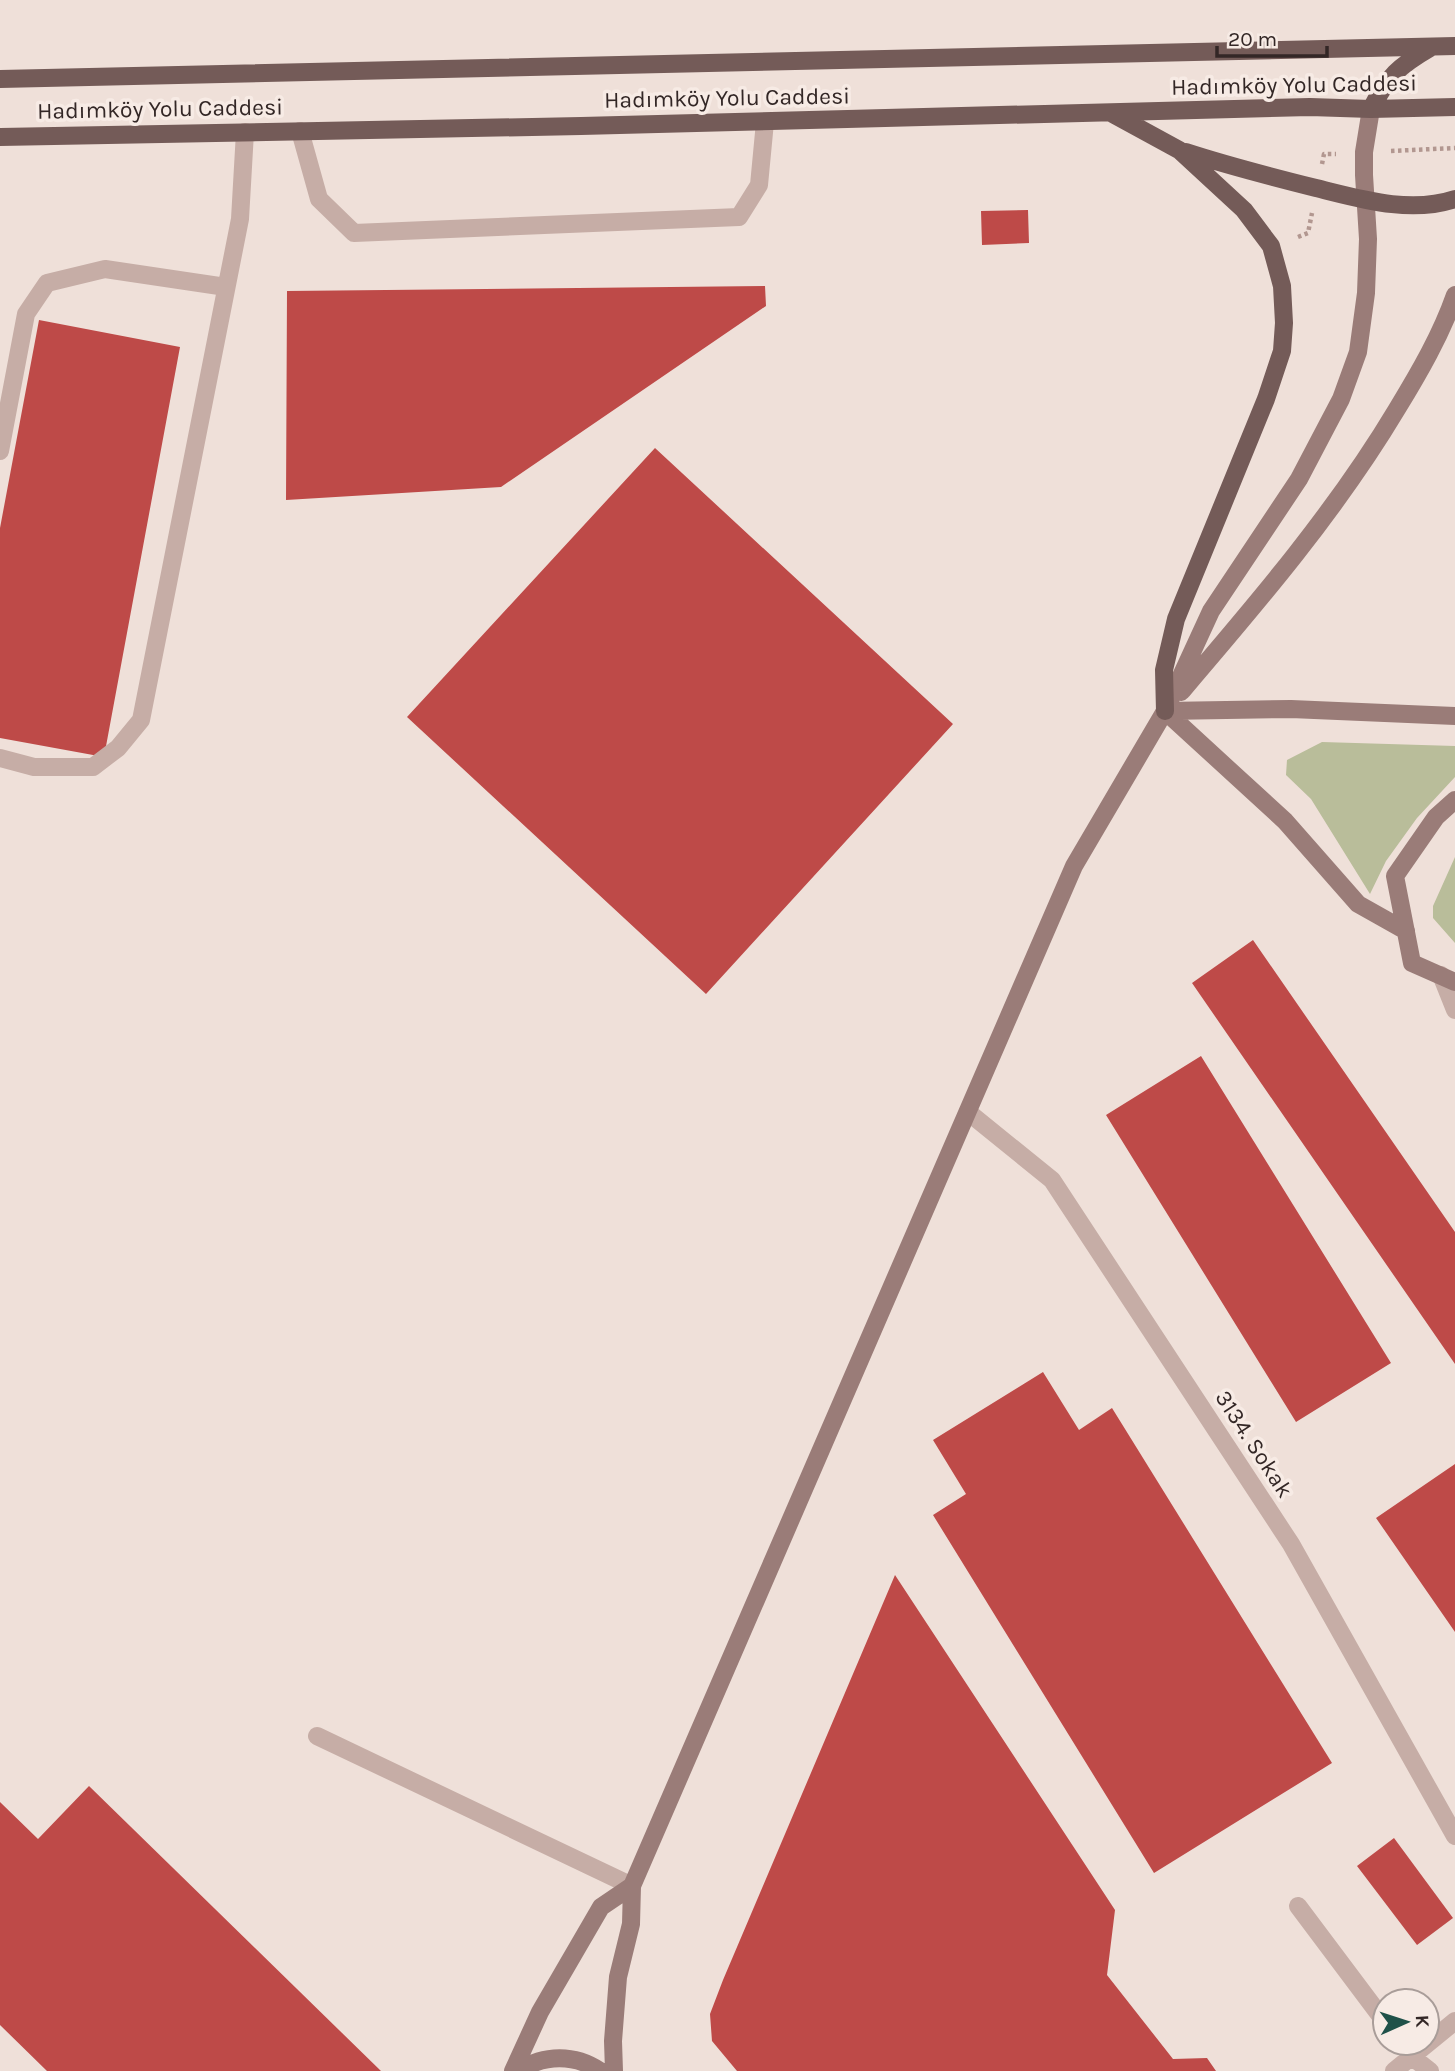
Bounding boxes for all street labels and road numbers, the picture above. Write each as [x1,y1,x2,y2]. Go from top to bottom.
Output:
street label: Hadımköy Yolu Caddesi [1171,69,1417,101]
street label: Hadımköy Yolu Caddesi [604,82,850,114]
street label: Hadımköy Yolu Caddesi [37,93,283,125]
street label: 3134. Sokak [1209,1385,1299,1503]

